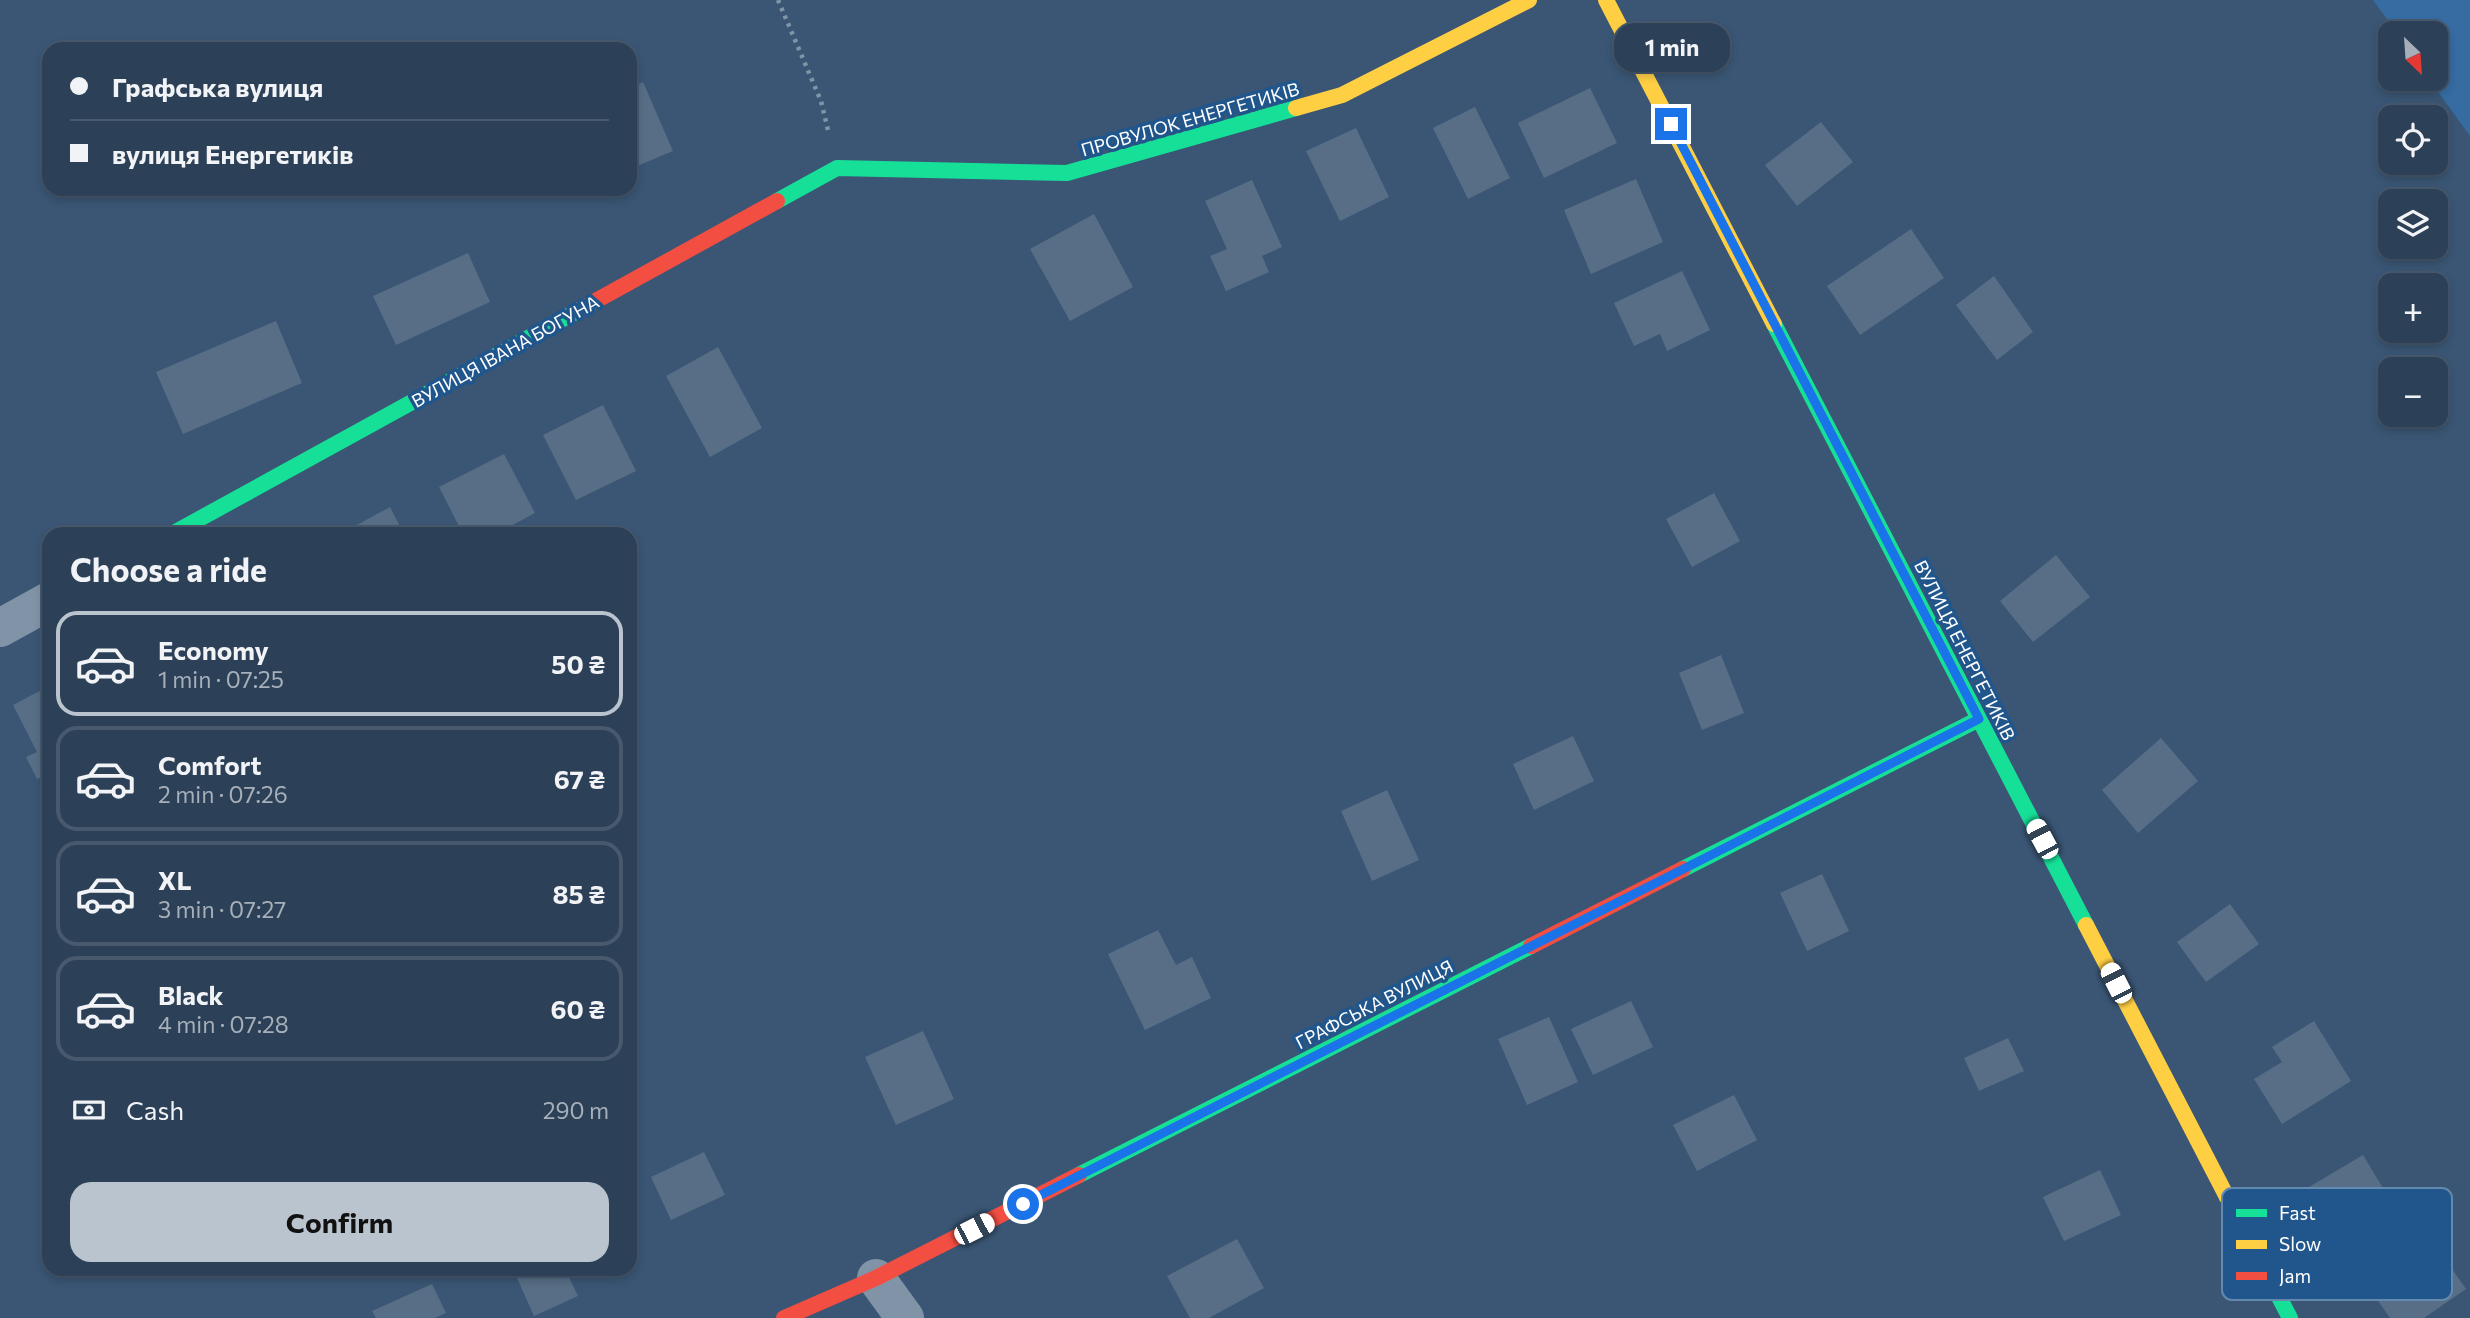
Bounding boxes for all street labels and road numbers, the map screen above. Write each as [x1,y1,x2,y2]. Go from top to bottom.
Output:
street label: ПРОВУЛОК ЕНЕРГЕТИКІВ [1078,77,1302,161]
street label: ВУЛИЦЯ ІВАНА БОГУНА [407,290,603,412]
street label: ВУЛИЦЯ ЕНЕРГЕТИКІВ [1910,556,2020,744]
street label: ГРАФСЬКА ВУЛИЦЯ [1291,955,1457,1053]

